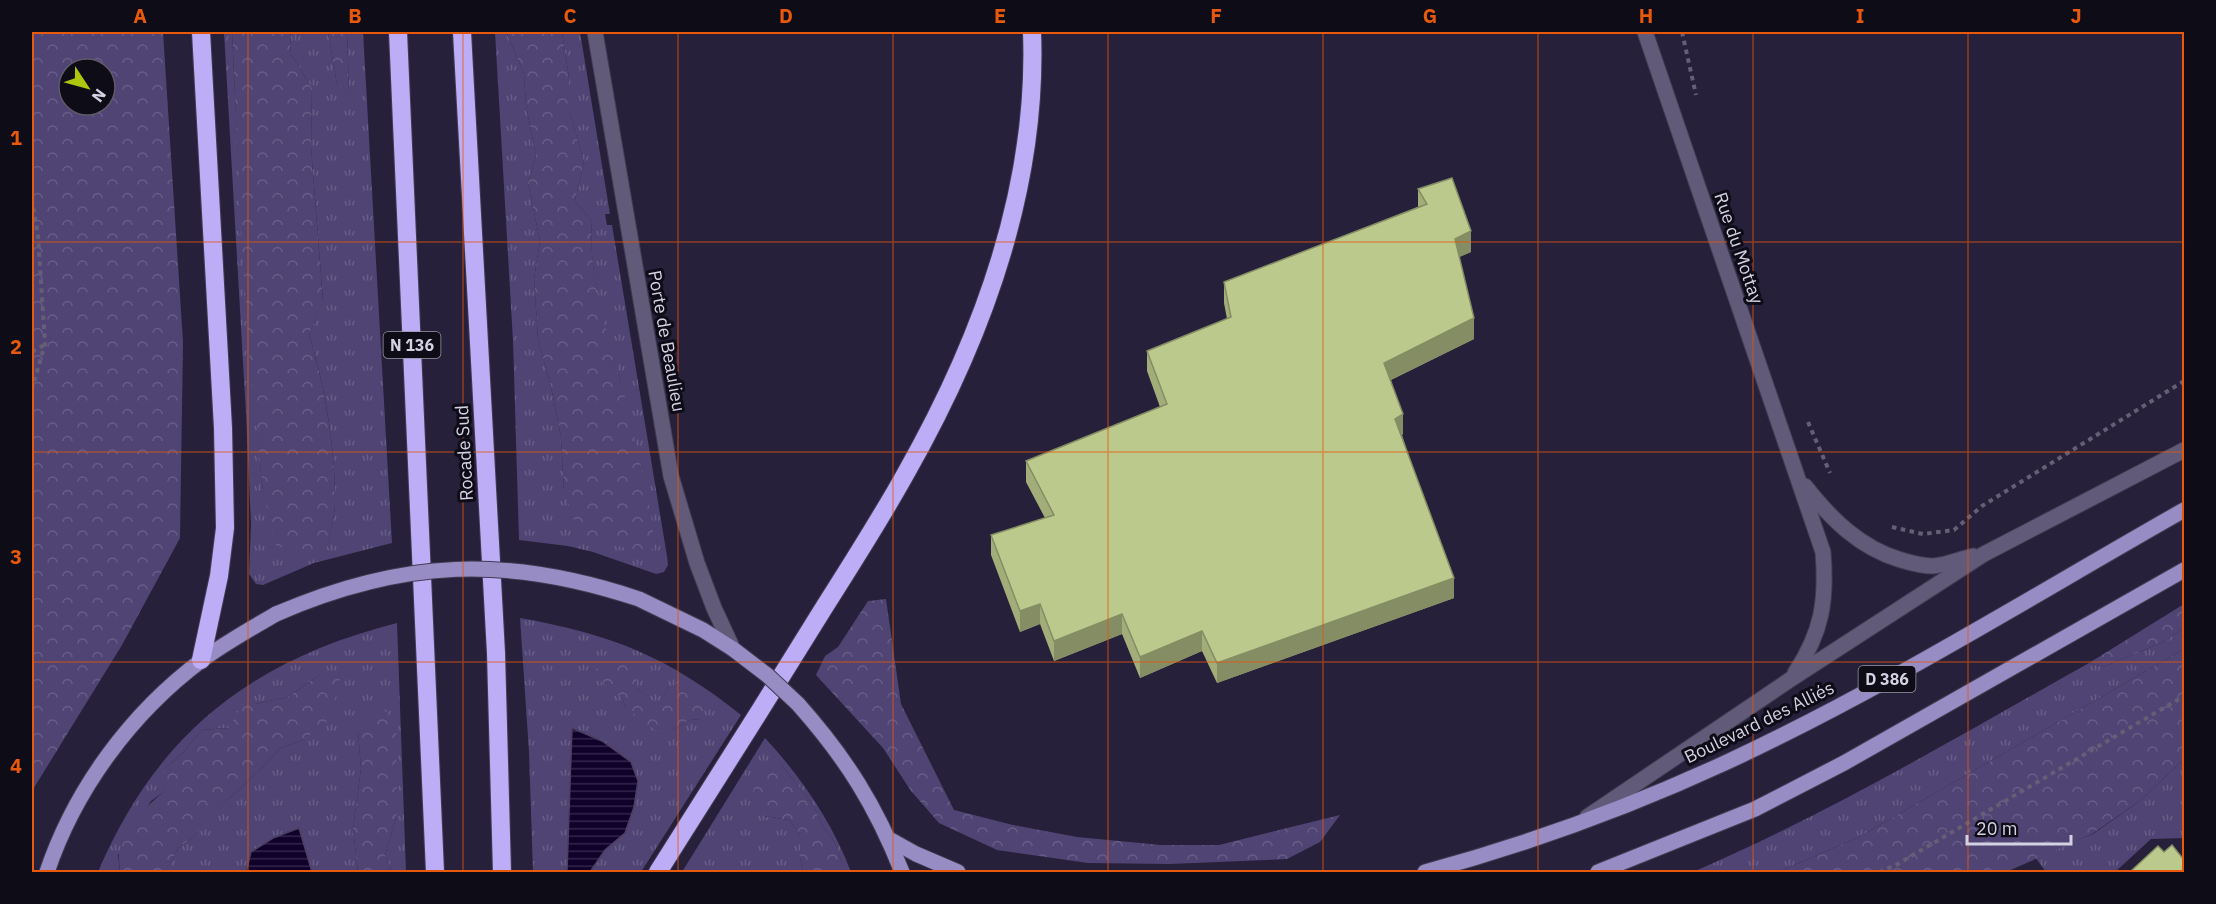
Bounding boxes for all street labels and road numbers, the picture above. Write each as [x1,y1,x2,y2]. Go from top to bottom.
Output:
street label: Rue du Mottay [1709,189,1769,307]
street label: Porte de Beaulieu [643,268,691,414]
road number: N 136 [384,332,440,358]
street label: Rocade Sud [450,405,478,501]
road number: D 386 [1858,666,1916,692]
street label: Boulevard des Alliés [1680,676,1838,768]

